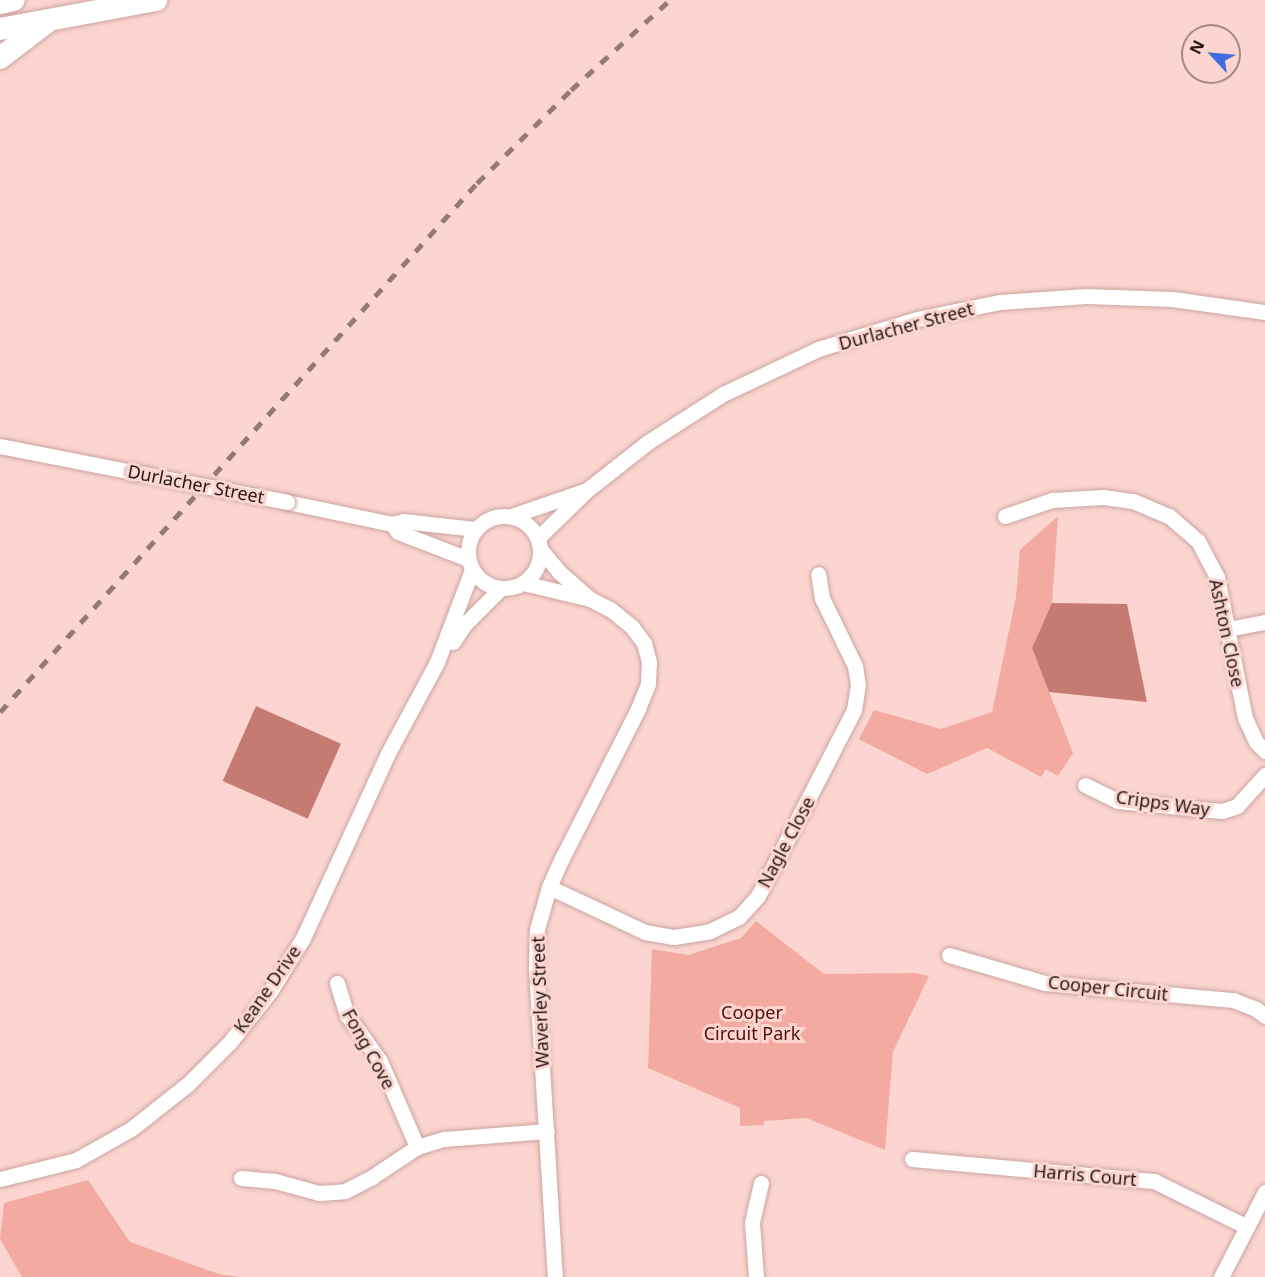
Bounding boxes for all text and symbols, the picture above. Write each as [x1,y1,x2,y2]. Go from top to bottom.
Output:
north arrow [1181,24,1241,84]
text: N [1184,36,1209,58]
street label: Durlacher Street [836,298,976,354]
street label: Durlacher Street [126,460,266,508]
street label: Ashton Close [1205,577,1249,689]
street label: Cripps Way [1115,786,1211,820]
street label: Nagle Close [753,793,819,891]
street label: Waverley Street [527,936,553,1068]
street label: Keane Drive [229,941,305,1037]
street label: Cooper Circuit [1047,971,1169,1005]
park label: Cooper Circuit Park [704,1002,800,1044]
street label: Fong Cove [338,1005,400,1093]
street label: Harris Court [1032,1160,1138,1190]

